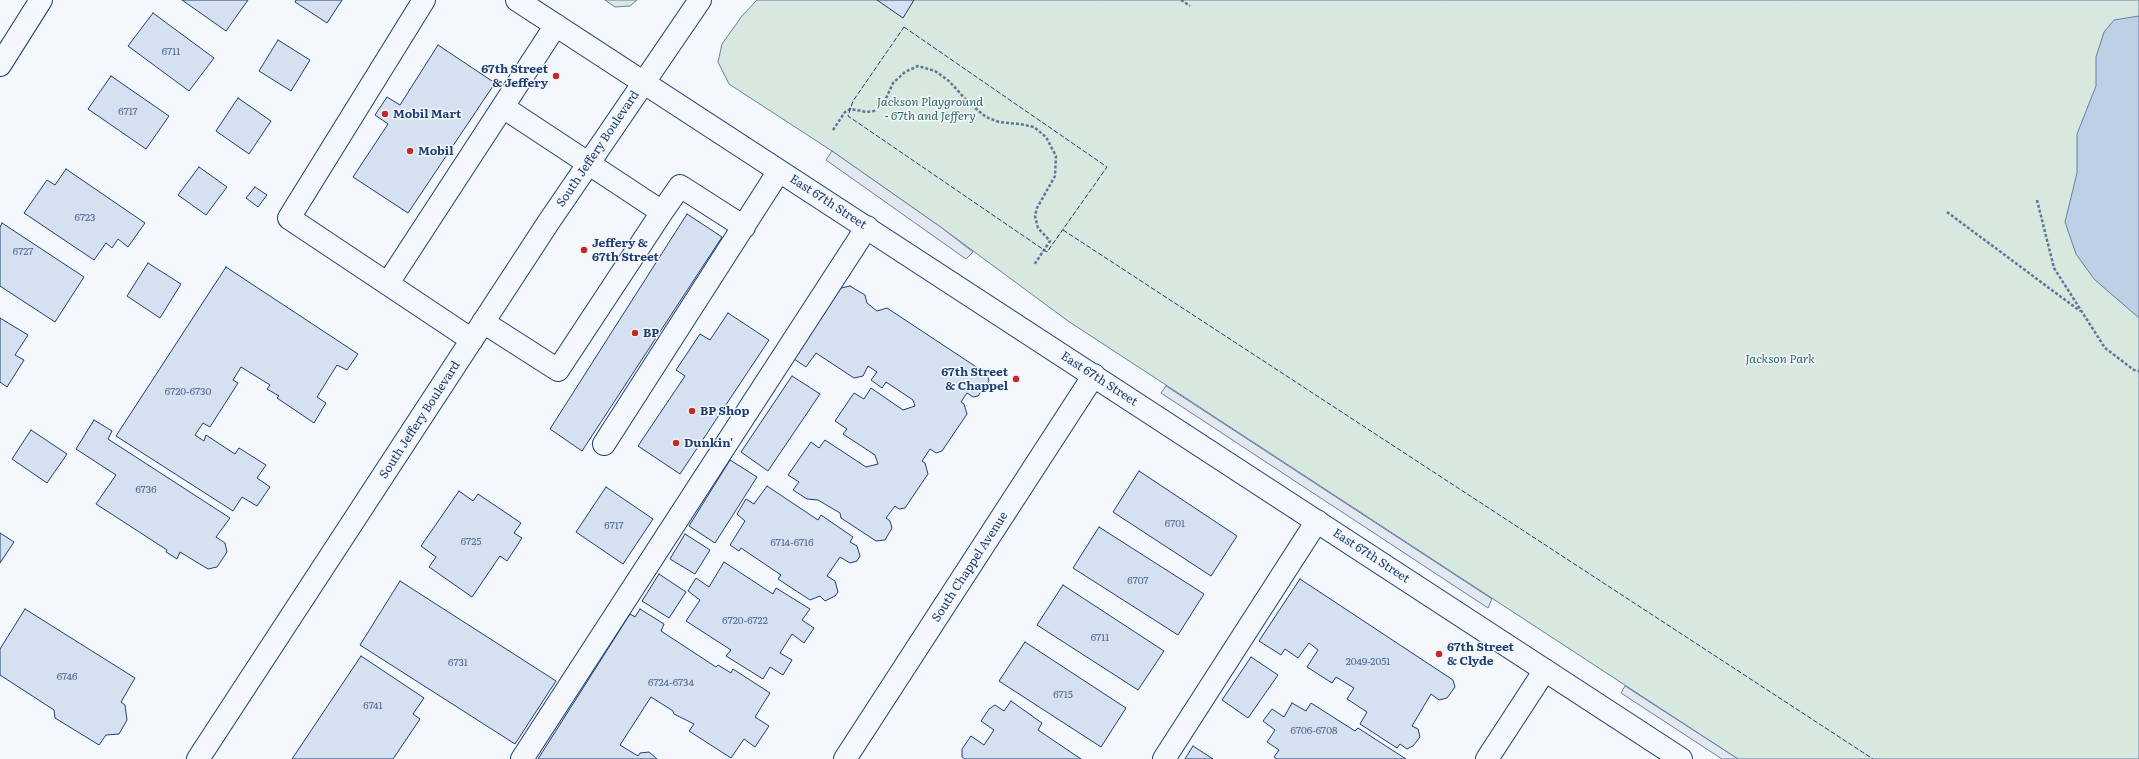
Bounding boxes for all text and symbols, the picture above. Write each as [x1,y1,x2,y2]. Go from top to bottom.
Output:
house number: 6711 [162,46,180,58]
place label: 67th Street & Jeffery [481,62,548,90]
marker: 67th Street & Jeffery [551,71,561,81]
street label: South Jeffery Boulevard [554,88,642,210]
park label: Jackson Playground - 67th and Jeffery [877,95,983,123]
house number: 6717 [118,106,138,118]
place label: Mobil Mart [393,107,461,121]
marker: Mobil Mart [380,109,390,119]
place label: Mobil [418,144,453,158]
marker: Mobil [405,146,415,156]
street label: East 67th Street [787,172,869,232]
house number: 6723 [75,212,95,224]
place label: Jeffery & 67th Street [592,236,659,264]
marker: Jeffery & 67th Street [579,245,589,255]
house number: 6727 [13,246,33,258]
place label: BP [643,326,659,340]
marker: BP [630,328,640,338]
street label: East 67th Street [1058,349,1140,409]
park label: Jackson Park [1745,352,1815,366]
street label: South Jeffery Boulevard [377,359,463,481]
place label: 67th Street & Chappel [941,365,1008,393]
marker: 67th Street & Chappel [1011,374,1021,384]
house number: 6720-6730 [165,386,211,398]
place label: BP Shop [700,404,749,418]
marker: BP Shop [687,406,697,416]
place label: Dunkin' [684,436,733,450]
marker: Dunkin' [671,438,681,448]
house number: 6736 [135,484,157,496]
street label: South Chappel Avenue [929,509,1011,625]
house number: 6701 [1165,518,1185,530]
house number: 6717 [604,520,624,532]
street label: East 67th Street [1330,526,1412,586]
house number: 6725 [461,536,481,548]
house number: 6714-6716 [770,537,814,549]
house number: 6707 [1127,575,1149,587]
house number: 6720-6722 [722,615,768,627]
house number: 6711 [1091,632,1109,644]
place label: 67th Street & Clyde [1447,640,1514,668]
marker: 67th Street & Clyde [1434,649,1444,659]
house number: 2049-2051 [1346,656,1390,668]
house number: 6731 [448,657,468,669]
house number: 6746 [57,671,77,683]
house number: 6724-6734 [648,677,694,689]
house number: 6715 [1053,689,1073,701]
house number: 6741 [363,700,383,712]
house number: 6706-6708 [1291,725,1337,737]

